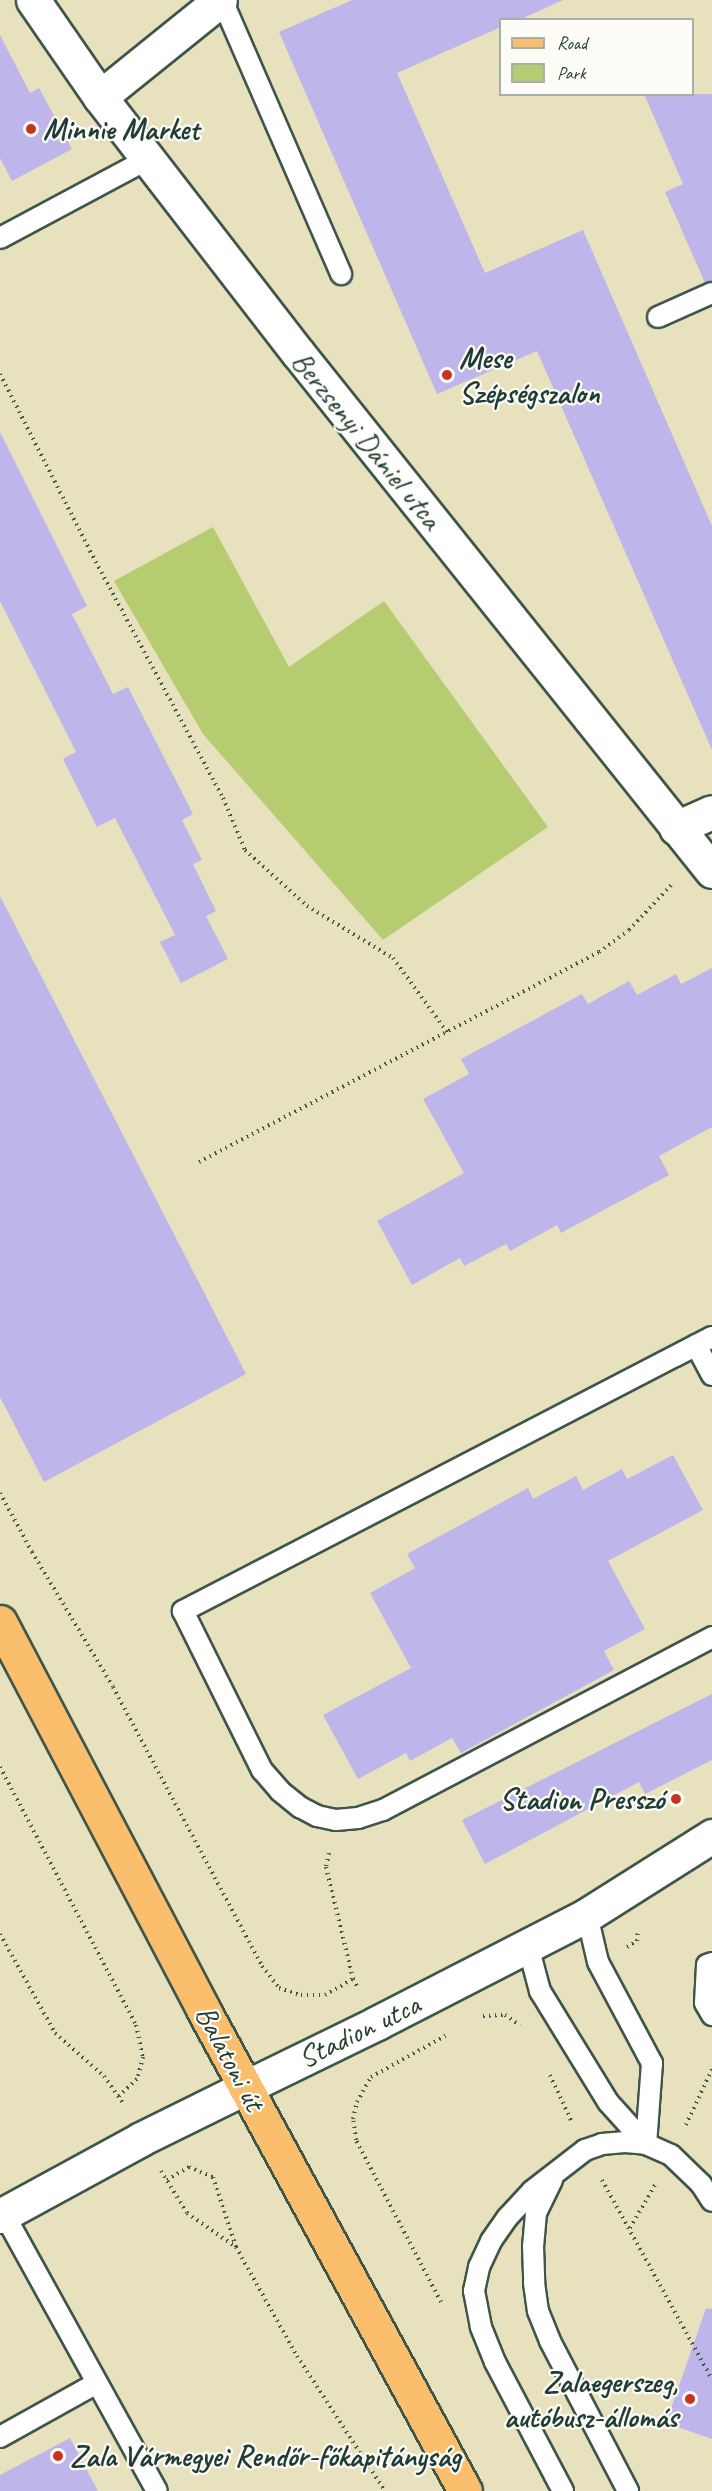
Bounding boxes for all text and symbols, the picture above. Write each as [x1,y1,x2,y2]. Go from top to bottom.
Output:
legend [499,18,694,96]
text: Road [557,32,587,54]
text: Park [557,62,586,84]
place label: Minnie Market [43,111,199,147]
marker: Minnie Market [24,122,38,136]
place label: Mese Szépségszalon [459,340,599,410]
street label: Berzsenyi Dániel utca [285,344,449,536]
marker: Mese Szépségszalon [440,368,454,382]
place label: Stadion Presszó [500,1781,664,1817]
marker: Stadion Presszó [669,1792,683,1806]
street label: Stadion utca [292,1986,426,2076]
street label: Balatoni út [187,1999,273,2117]
place label: Zalaegerszeg, autóbusz-állomás [504,2364,678,2434]
marker: Zalaegerszeg, autóbusz-állomás [683,2392,697,2406]
place label: Zala Vármegyei Rendőr-főkapitányság [70,2438,461,2474]
marker: Zala Vármegyei Rendőr-főkapitányság [51,2449,65,2463]

